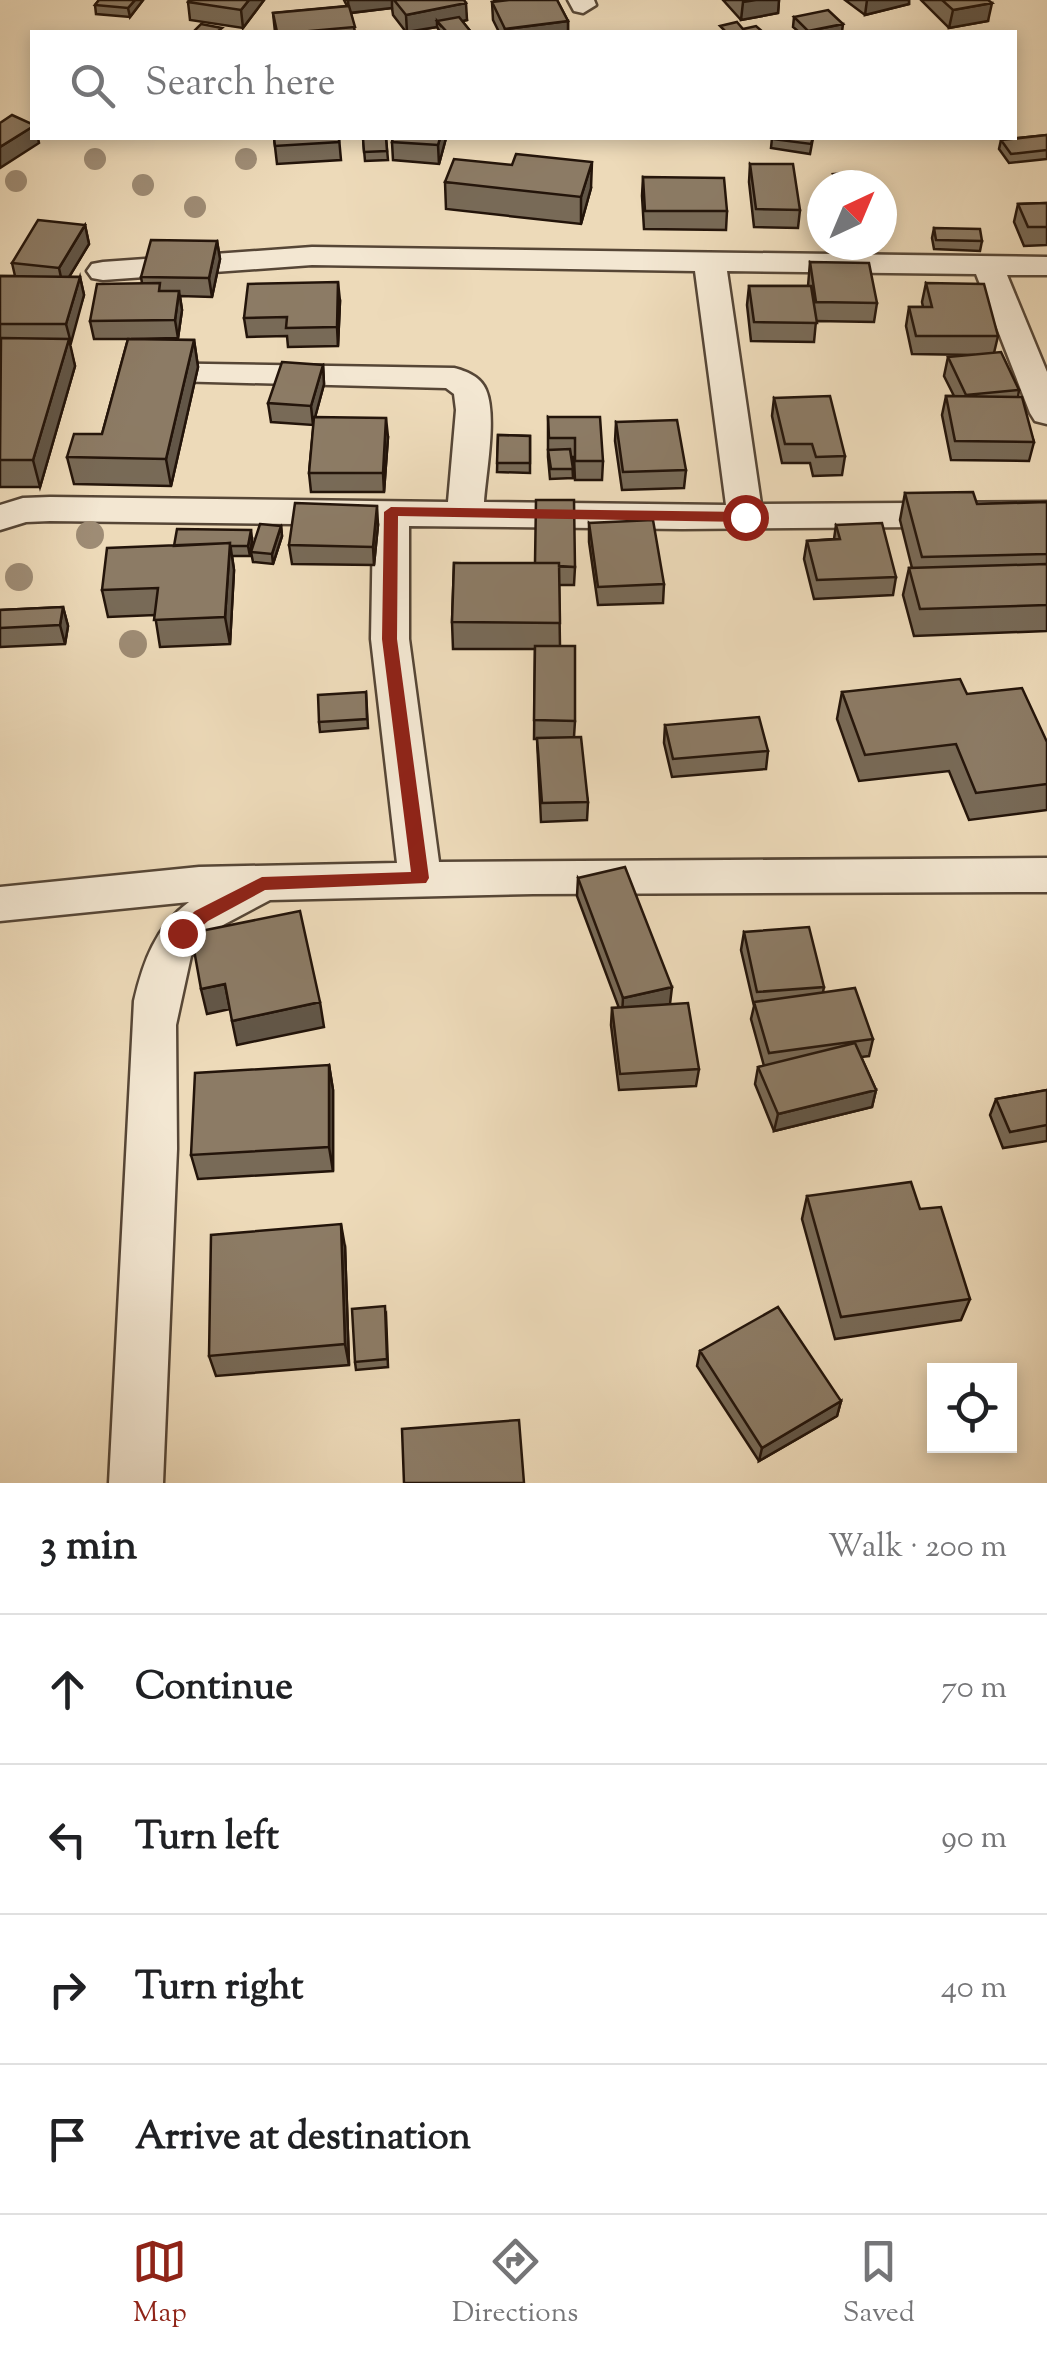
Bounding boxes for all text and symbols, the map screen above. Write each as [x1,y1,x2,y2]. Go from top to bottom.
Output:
search box [30,30,1017,140]
icon: search [65,58,120,113]
text: Search here [145,58,336,112]
north arrow [807,170,897,260]
route start [723,495,769,541]
route end [160,911,206,957]
map controls [927,1363,1017,1453]
button: locate [927,1363,1017,1453]
text: 3 min [40,1518,137,1578]
text: Walk · 200 m [828,1525,1007,1571]
icon: ahead [40,1662,95,1717]
text: Continue [135,1662,293,1716]
text: 70 m [941,1666,1007,1712]
icon: left [40,1812,95,1867]
text: Turn left [135,1812,279,1866]
text: 90 m [941,1816,1007,1862]
icon: right [40,1962,95,2017]
text: Turn right [135,1962,303,2016]
text: 40 m [941,1966,1007,2012]
icon: arrive [40,2112,95,2167]
text: Arrive at destination [135,2112,471,2166]
tab: Map [132,2234,187,2334]
tab: Directions [452,2234,578,2334]
tab: Saved [843,2234,915,2334]

